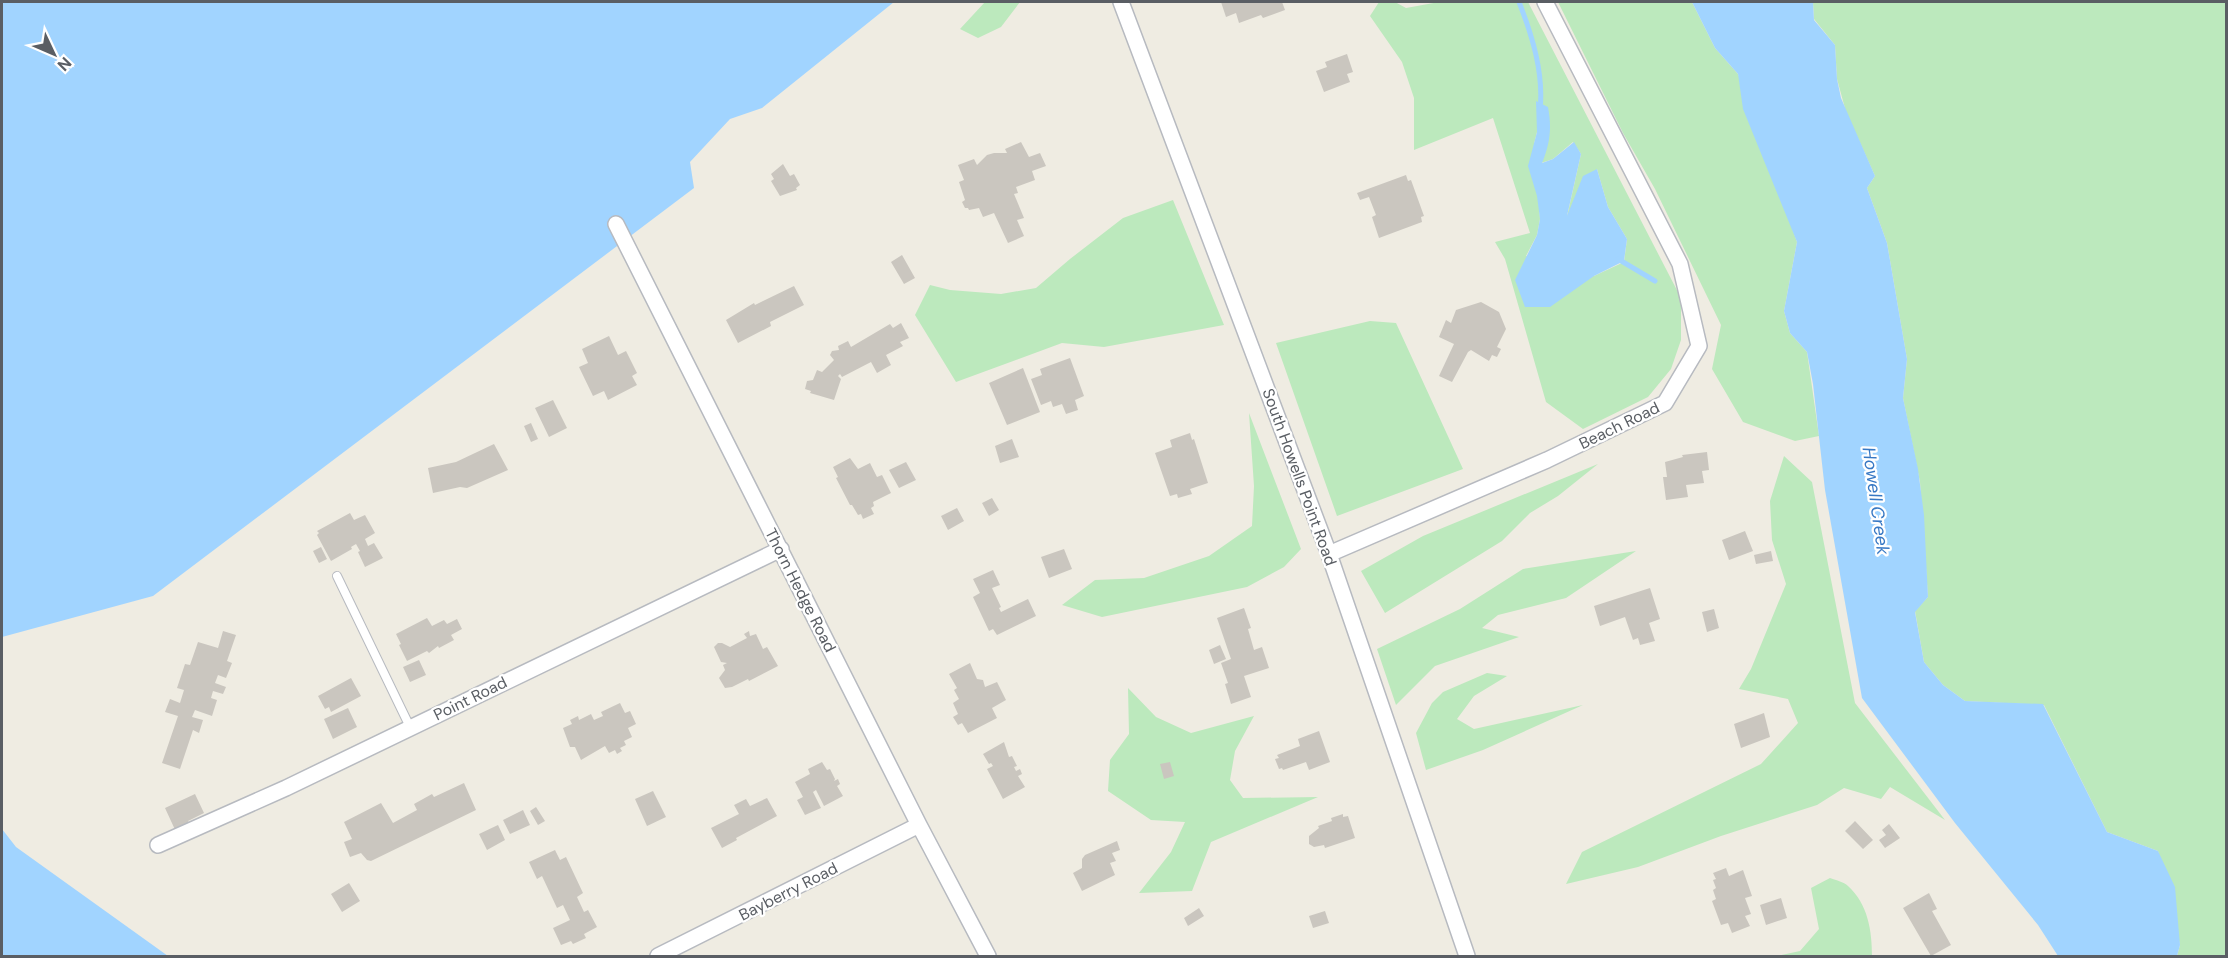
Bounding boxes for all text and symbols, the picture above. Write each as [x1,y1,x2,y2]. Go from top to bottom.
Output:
north arrow [24,24,84,84]
text: N [53,53,76,76]
street label: South Howells Point Road [1258,386,1341,569]
street label: Beach Road [1575,397,1663,454]
water label: Howell Creek [1857,446,1896,557]
street label: Thorn Hedge Road [760,525,841,656]
street label: Point Road [430,672,510,725]
street label: Bayberry Road [735,857,841,925]

